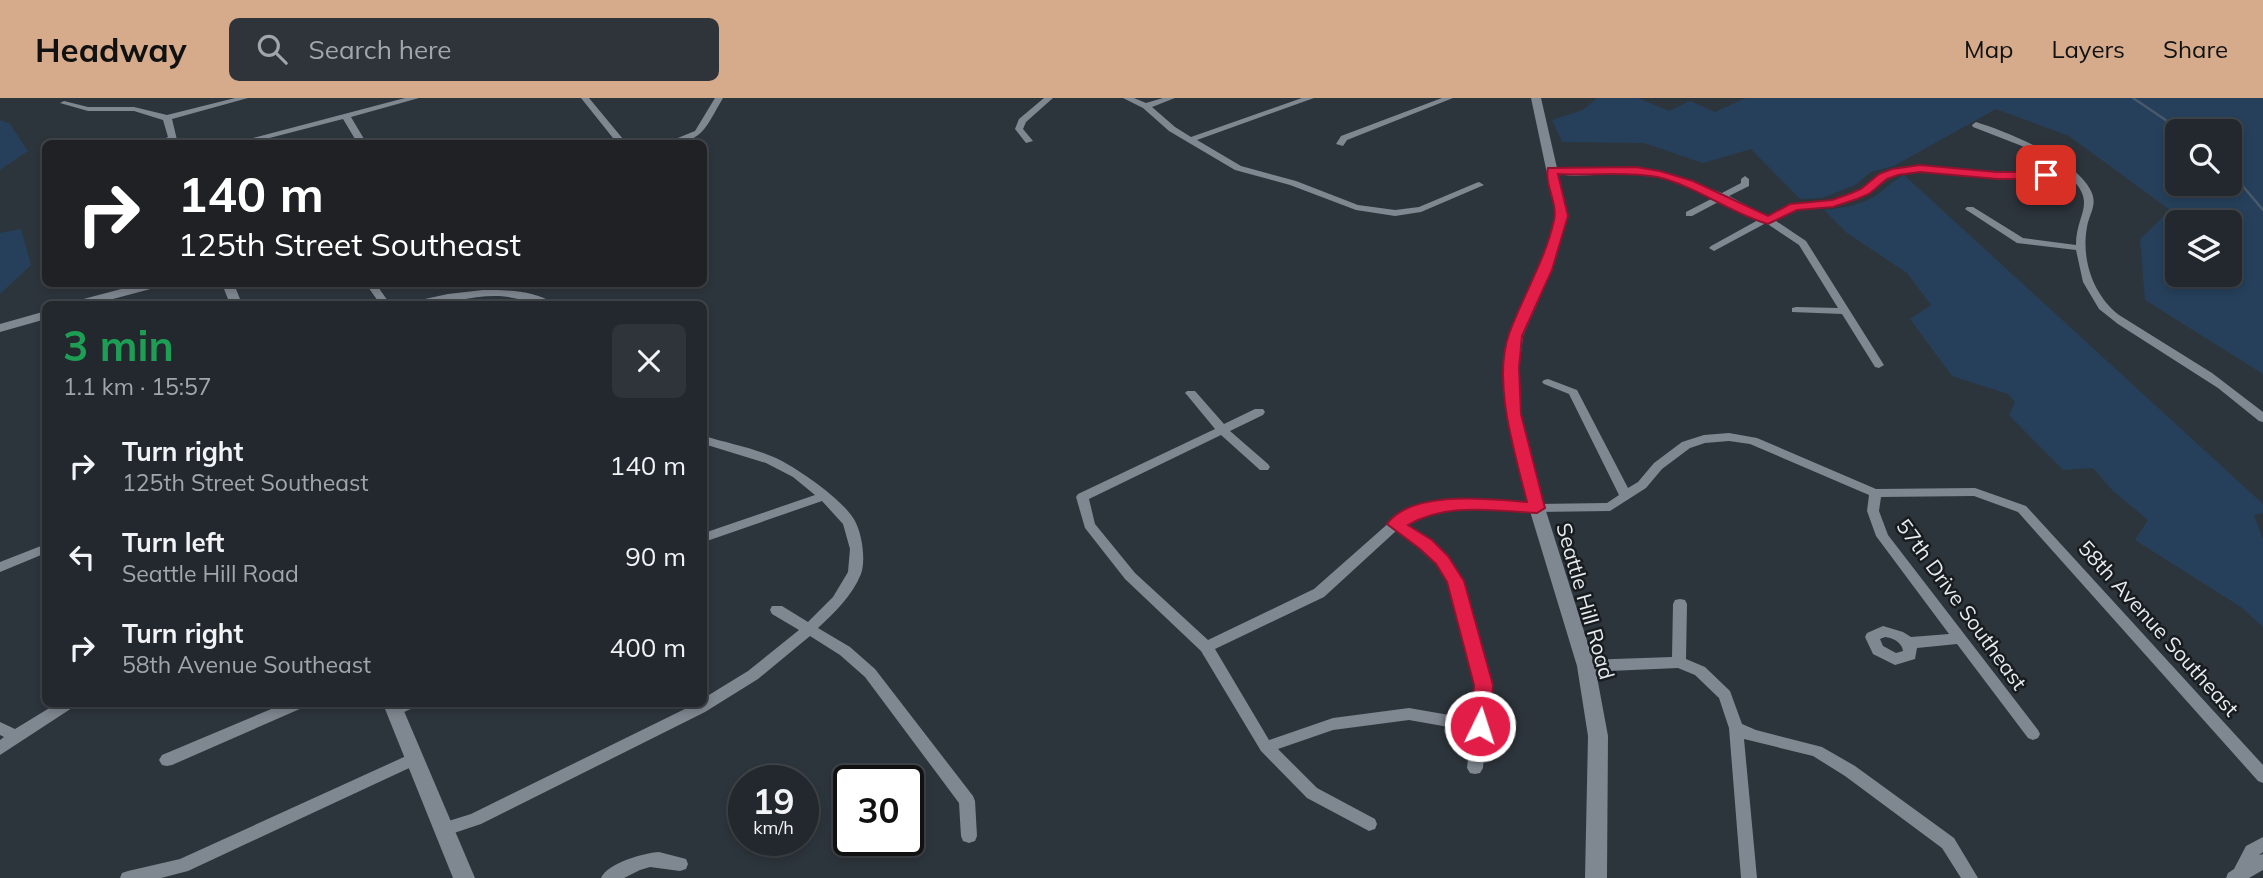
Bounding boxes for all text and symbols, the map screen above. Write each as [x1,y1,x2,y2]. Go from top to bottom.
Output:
search box [229,18,719,81]
text: Headway [35,29,187,70]
icon: search [253,30,291,68]
text: Search here [309,33,451,66]
text: Map [1964,34,2013,64]
text: Layers [2051,34,2125,64]
text: Share [2163,34,2228,64]
map controls [2165,119,2242,287]
button: search [2165,119,2242,196]
pin [2016,145,2076,205]
icon: arrive [2027,156,2065,194]
text: 140 m [178,163,324,224]
icon: right [63,168,154,259]
button: layers [2165,210,2242,287]
text: 125th Street Southeast [178,224,521,264]
text: 3 min [63,319,174,372]
button: close [612,324,686,398]
text: 1.1 km · 15:57 [63,372,212,401]
text: Turn right [122,435,243,468]
icon: right [63,447,101,485]
text: 140 m [610,449,686,482]
text: 125th Street Southeast [122,468,368,497]
street label: 57th Drive Southeast [1891,513,2033,695]
street label: Seattle Hill Road [1551,520,1621,682]
text: Turn left [122,526,224,559]
street label: 58th Avenue Southeast [2073,535,2245,721]
icon: left [63,538,101,576]
text: 90 m [625,540,686,573]
text: Seattle Hill Road [122,559,299,588]
text: Turn right [122,617,243,650]
icon: right [63,629,101,667]
text: 400 m [610,631,686,664]
text: 58th Avenue Southeast [122,650,371,679]
position arrow [1443,689,1517,763]
speed limit sign: 30 [833,765,924,856]
text: 19 [752,779,795,823]
text: km/h [753,816,794,839]

